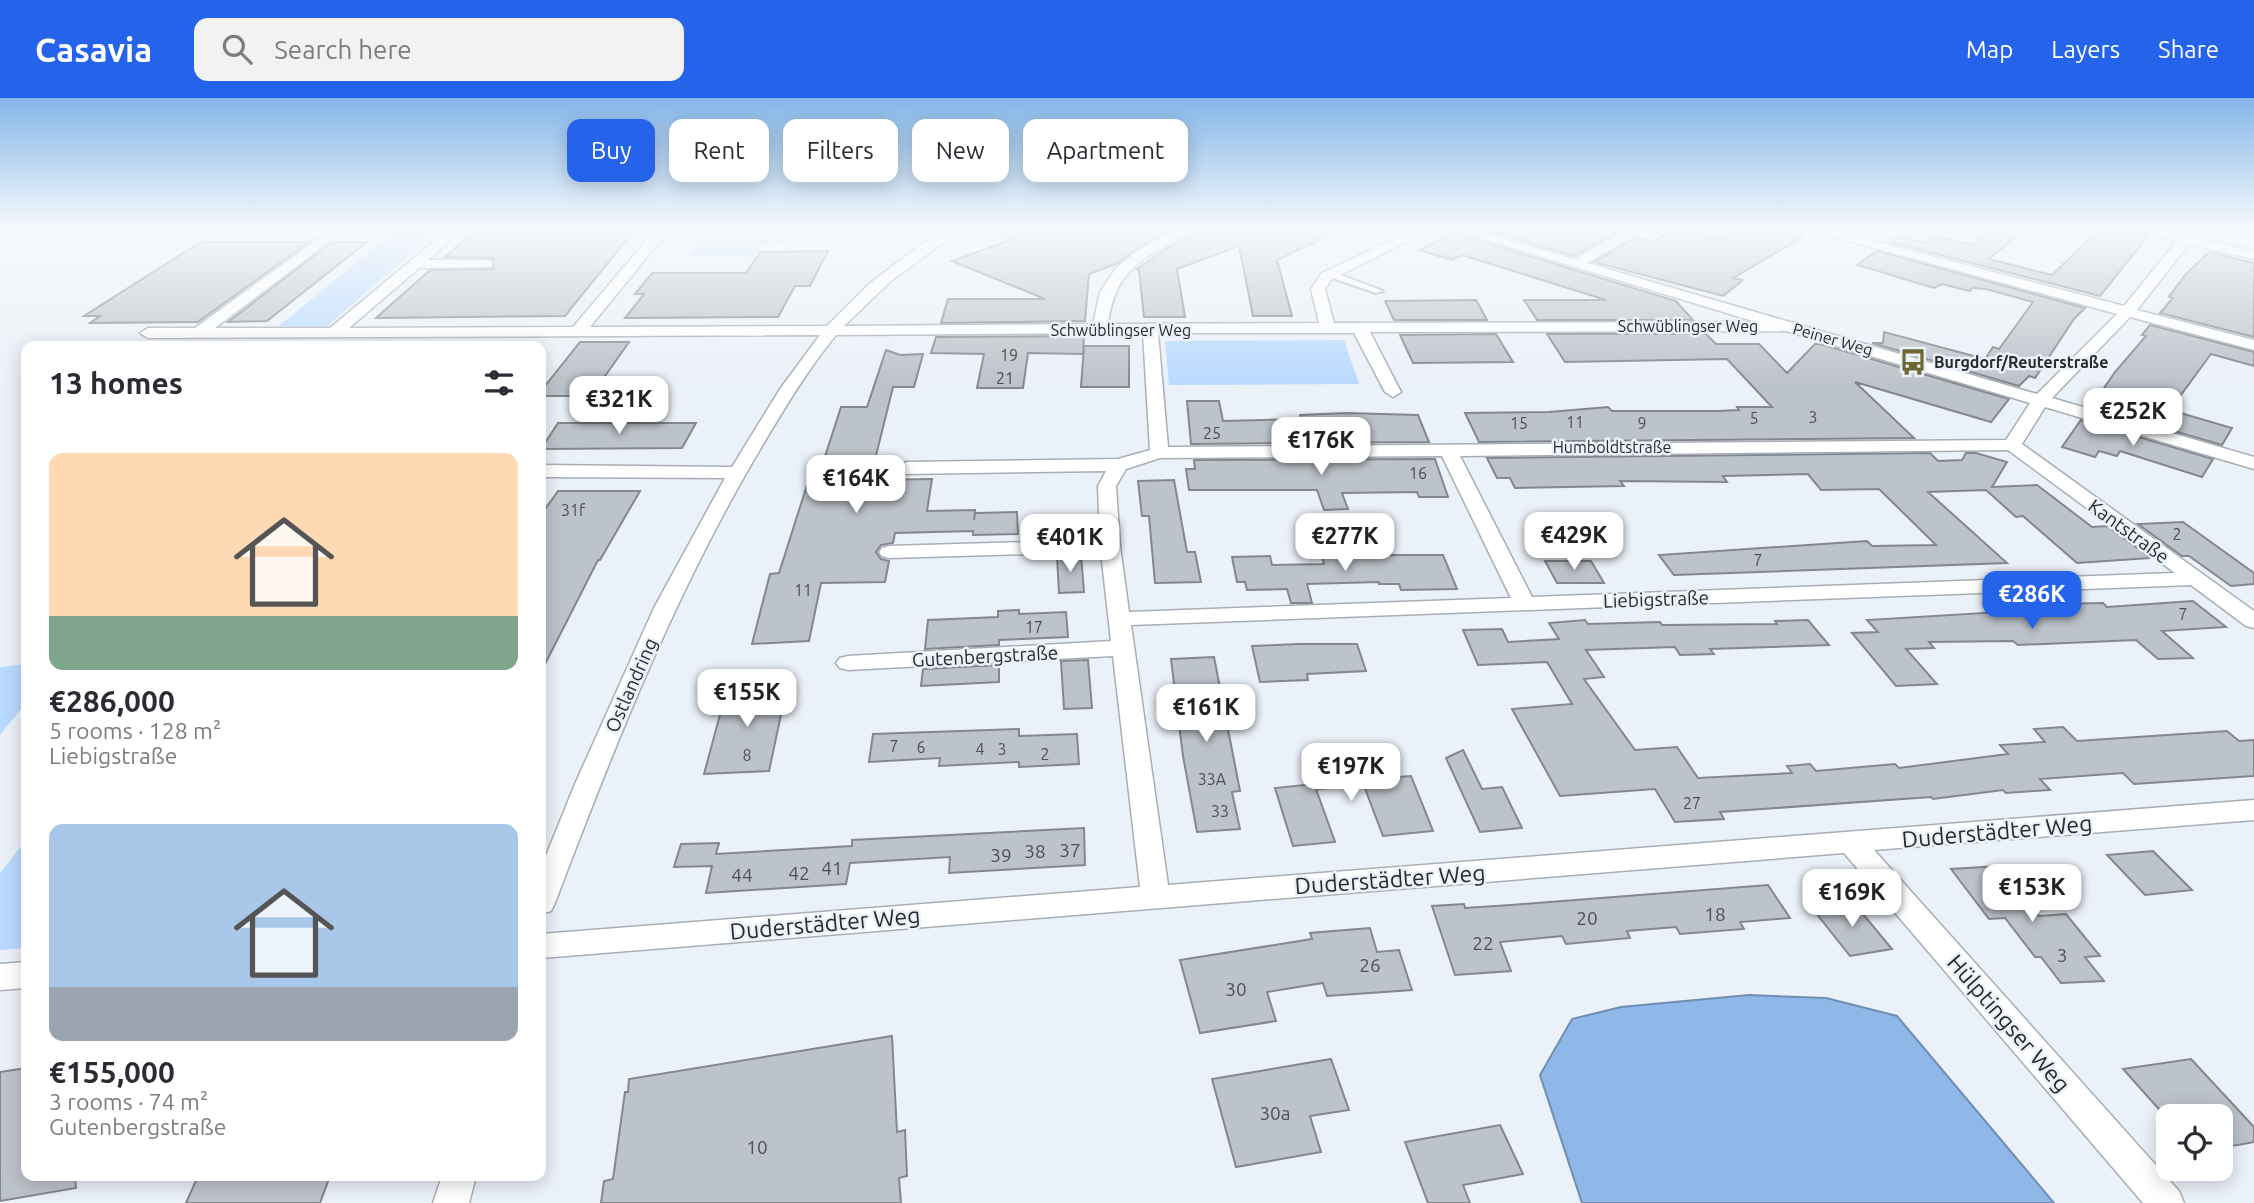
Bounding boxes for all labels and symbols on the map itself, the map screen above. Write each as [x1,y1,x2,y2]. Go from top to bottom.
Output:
street label: Schwüblingser Weg [1618,317,1758,335]
street label: Peiner Weg [1791,319,1875,359]
street label: Schwüblingser Weg [1051,321,1191,339]
house number: 19 [1000,346,1018,364]
bus stop icon: Burgdorf/Reuterstraße [1898,347,1928,377]
place label: Burgdorf/Reuterstraße [1934,353,2108,371]
house number: 21 [996,369,1014,387]
pin: €321K [570,376,668,436]
pin: €252K [2084,388,2182,448]
house number: 3 [1808,408,1818,426]
house number: 5 [1749,409,1759,427]
house number: 11 [1566,413,1584,431]
house number: 15 [1510,414,1528,432]
house number: 9 [1637,414,1647,432]
pin: €176K [1272,418,1370,477]
house number: 25 [1203,424,1221,442]
street label: Humboldtstraße [1553,438,1671,456]
pin: €164K [807,456,905,515]
house number: 16 [1409,464,1427,482]
street label: Kantstraße [2084,494,2174,568]
house number: 31f [561,501,586,519]
pin: €429K [1525,512,1623,572]
pin: €401K [1021,514,1119,574]
pin: €277K [1296,514,1394,573]
house number: 2 [2172,525,2182,543]
house number: 7 [1753,551,1763,569]
pin: €286K [1983,572,2081,631]
house number: 11 [794,581,812,599]
street label: Liebigstraße [1603,586,1709,612]
house number: 7 [2178,605,2188,623]
house number: 17 [1025,618,1043,636]
street label: Ostlandring [600,634,662,736]
street label: Gutenbergstraße [911,641,1059,671]
pin: €155K [698,670,796,729]
pin: €161K [1157,684,1255,744]
house number: 7 [889,737,899,755]
house number: 6 [916,738,926,756]
house number: 4 [975,740,985,758]
house number: 3 [997,740,1007,758]
pin: €197K [1302,744,1400,803]
house number: 2 [1040,745,1050,763]
house number: 8 [742,746,752,764]
house number: 33A [1198,770,1227,788]
house number: 27 [1683,794,1701,812]
house number: 33 [1211,802,1229,820]
street label: Duderstädter Weg [1901,810,2093,852]
house number: 37 [1059,839,1081,861]
house number: 38 [1024,840,1046,862]
house number: 39 [990,844,1012,866]
house number: 41 [821,857,843,879]
street label: Duderstädter Weg [1294,860,1486,898]
house number: 42 [788,862,810,884]
house number: 44 [731,864,753,886]
pin: €153K [1983,864,2081,924]
pin: €169K [1803,870,1901,929]
street label: Duderstädter Weg [729,902,921,944]
house number: 18 [1704,903,1726,925]
house number: 20 [1576,907,1598,929]
house number: 22 [1472,932,1494,954]
house number: 3 [2057,944,2067,966]
street label: Hülptingser Weg [1943,949,2075,1097]
house number: 26 [1359,954,1381,976]
house number: 30 [1225,978,1247,1000]
house number: 30a [1259,1102,1291,1124]
house number: 10 [746,1136,768,1158]

